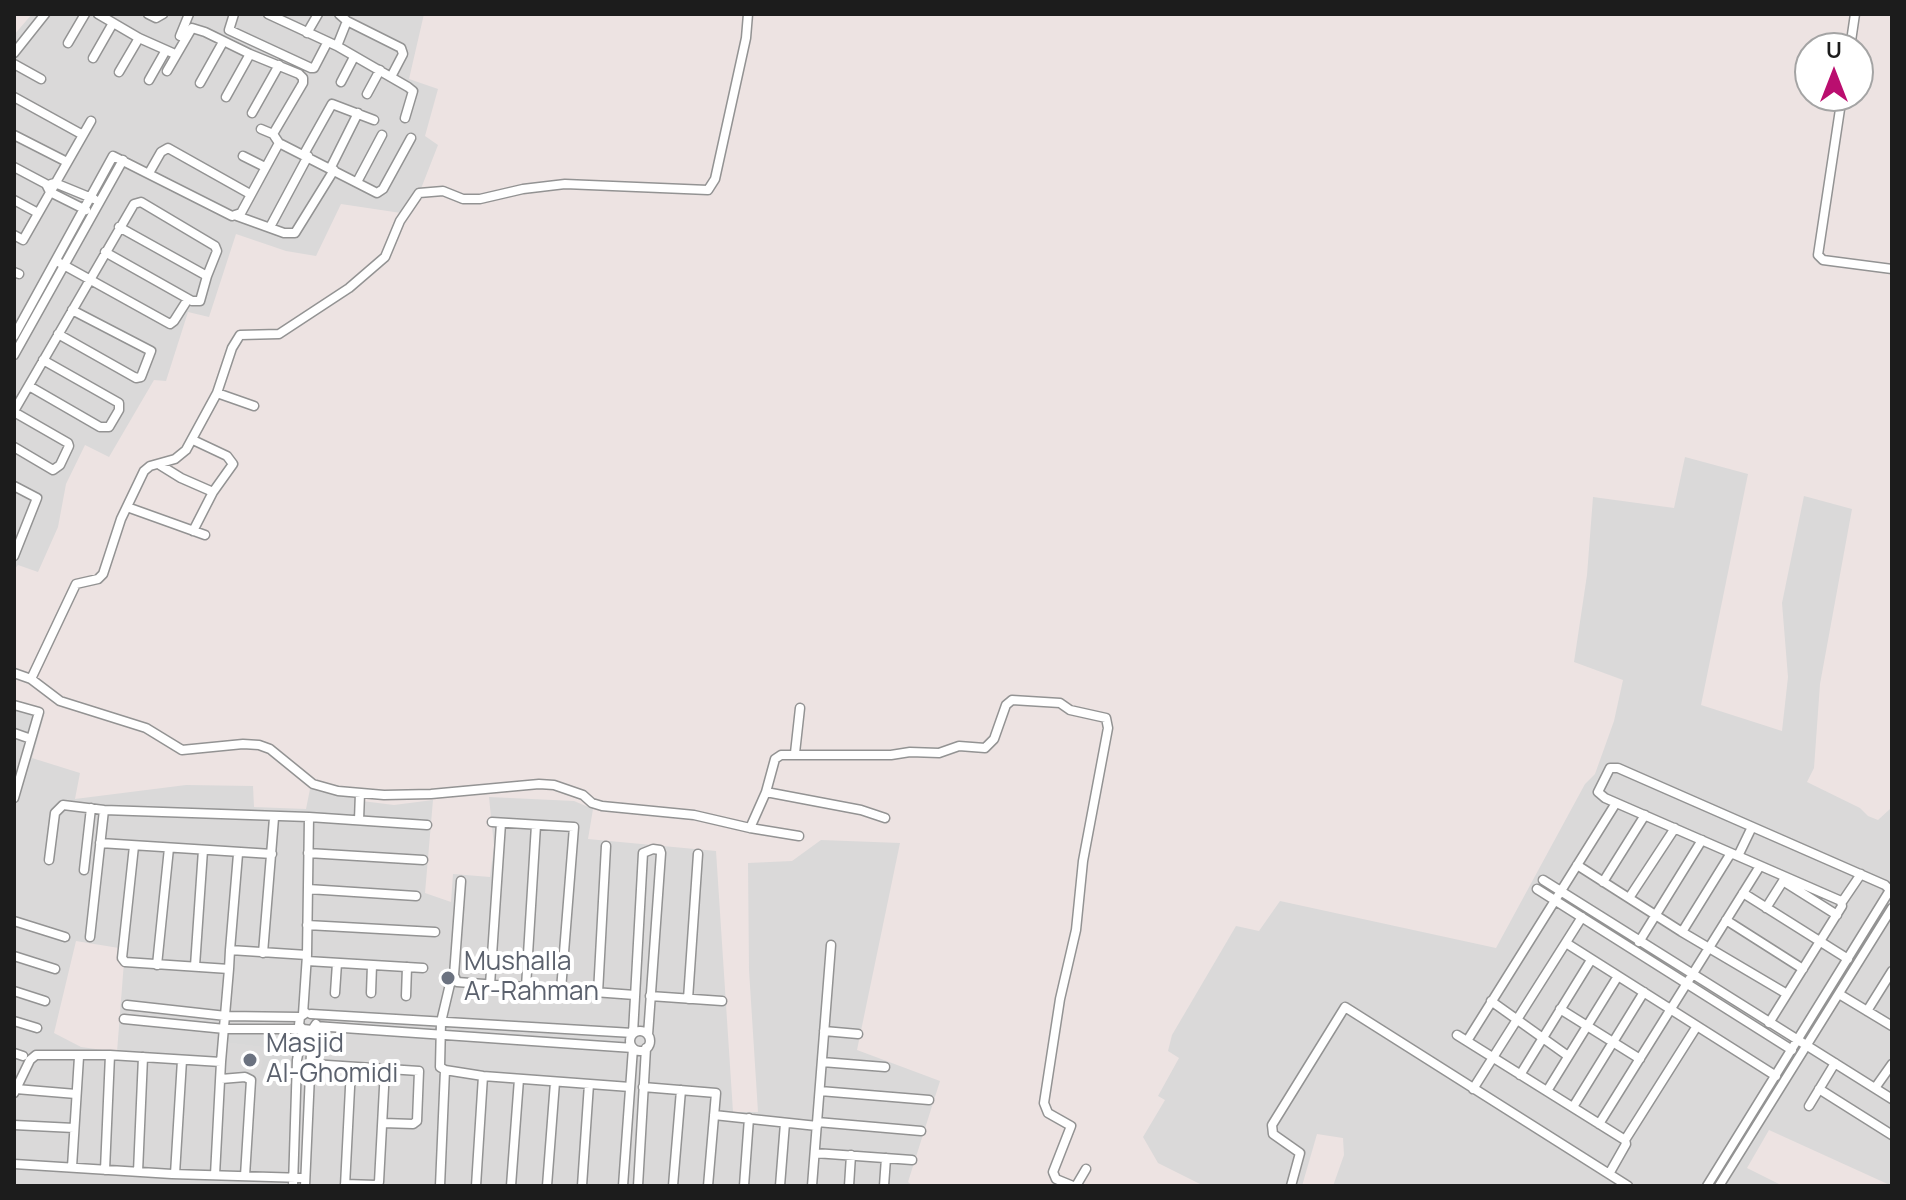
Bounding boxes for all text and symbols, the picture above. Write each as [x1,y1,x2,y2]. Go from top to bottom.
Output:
north arrow [1794,32,1874,112]
text: U [1826,35,1842,65]
place label: Mushalla Ar-Rahman [464,947,599,1008]
marker: Mushalla Ar-Rahman [439,969,457,987]
place label: Masjid Al-Ghomidi [266,1029,398,1090]
marker: Masjid Al-Ghomidi [241,1051,259,1069]

